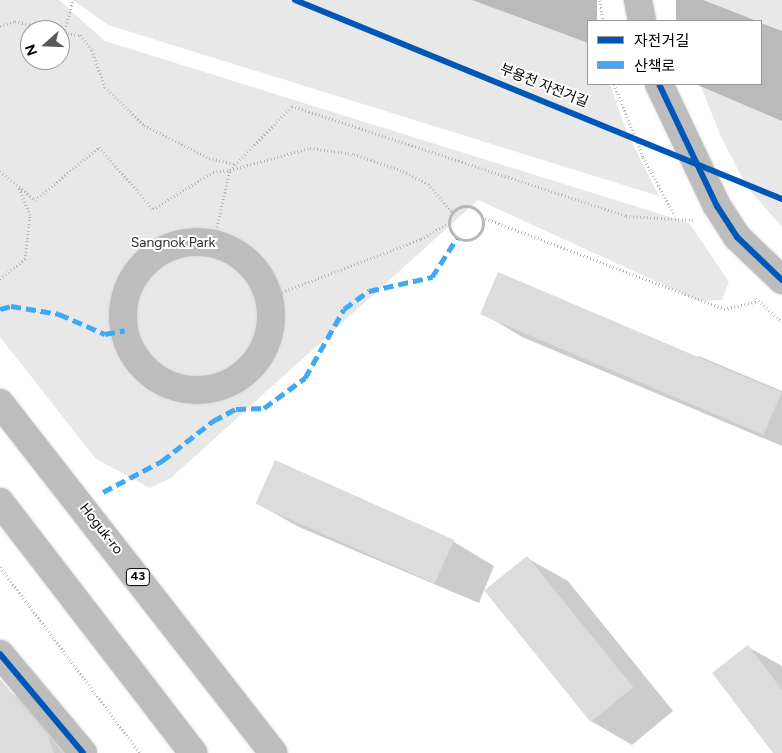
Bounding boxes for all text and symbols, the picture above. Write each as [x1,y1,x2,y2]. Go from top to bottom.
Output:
north arrow [20,20,70,70]
legend [587,20,762,85]
text: 자전거길 [634,32,689,50]
text: N [22,42,41,58]
text: 산책로 [634,57,675,75]
street label: 부용천 자전거길 [497,61,591,111]
park label: Sangnok Park [131,235,215,251]
street label: Hoguk-ro [76,500,126,558]
road number: 43 [126,568,150,586]

